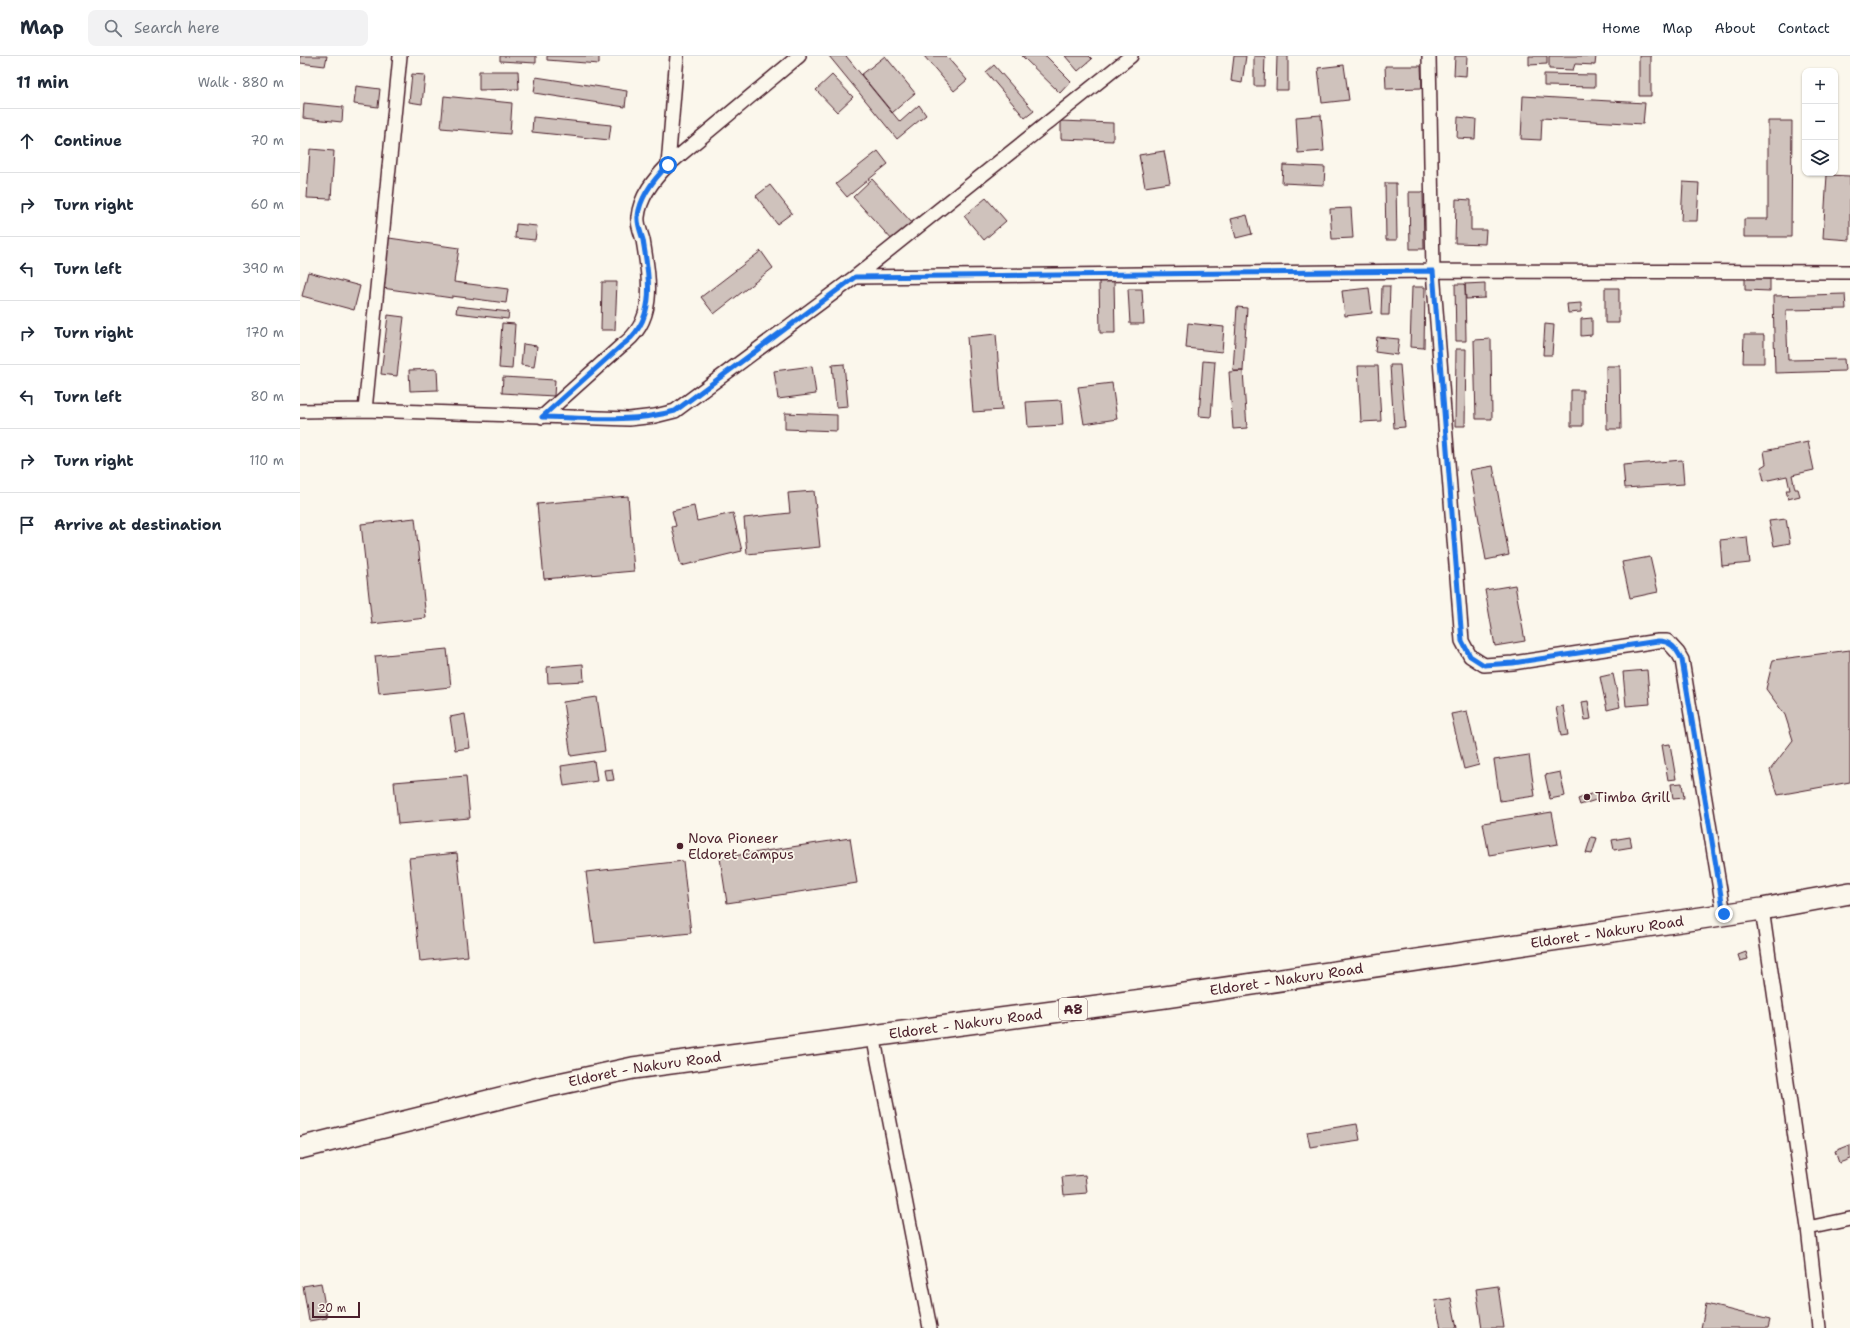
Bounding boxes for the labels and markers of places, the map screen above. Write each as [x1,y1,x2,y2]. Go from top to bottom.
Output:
place label: Timba Grill [1595,788,1671,806]
marker: Timba Grill [1582,792,1592,802]
place label: Nova Pioneer Eldoret Campus [688,829,794,863]
marker: Nova Pioneer Eldoret Campus [675,841,685,851]

